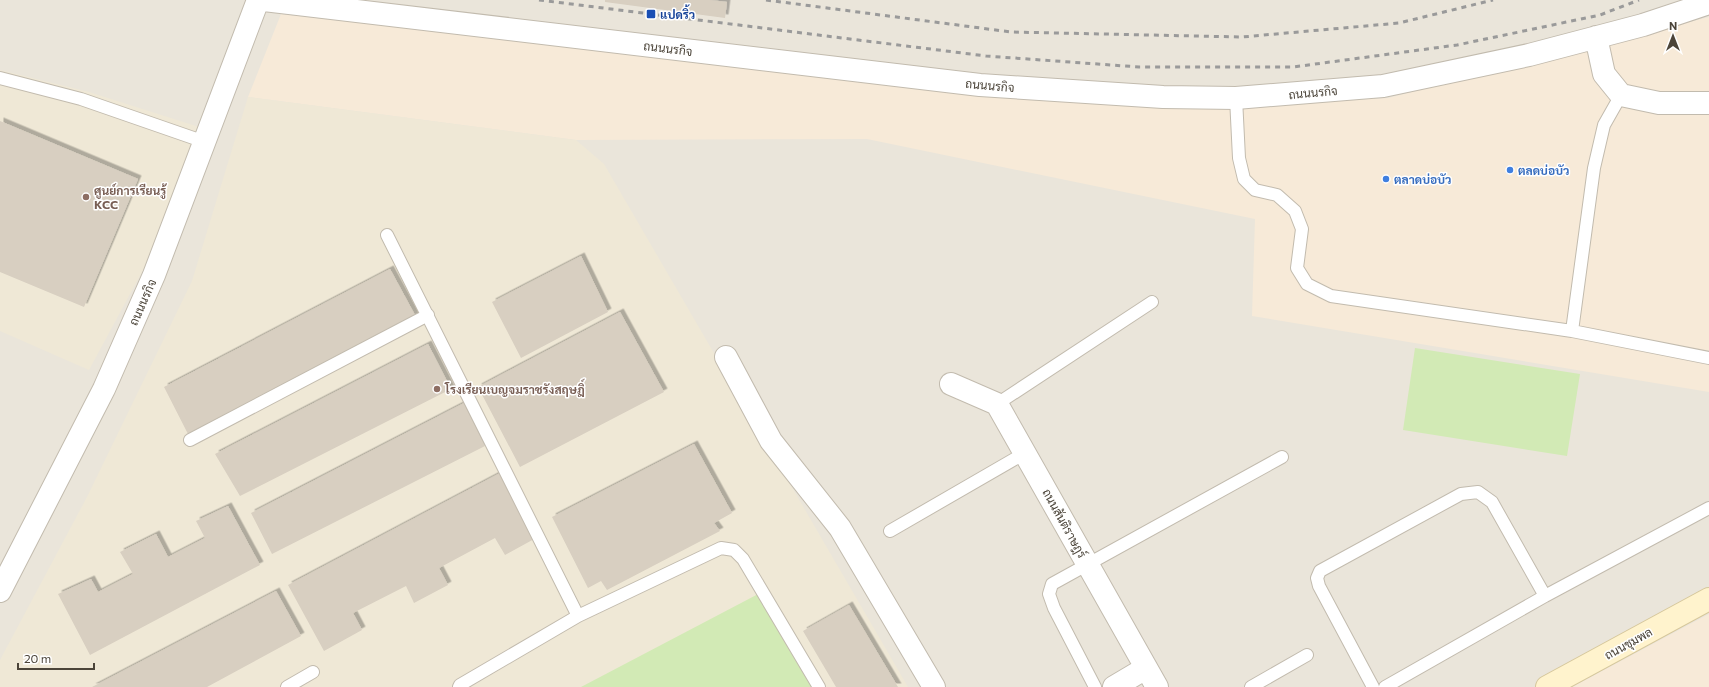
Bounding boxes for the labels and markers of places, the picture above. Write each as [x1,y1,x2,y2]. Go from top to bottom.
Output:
place label: แปดริ้ว [660,4,695,21]
marker: แปดริ้ว [645,8,657,20]
place label: ตลดบ่อบัว [1518,163,1569,177]
marker: ตลดบ่อบัว [1505,165,1515,175]
place label: ตลาดบ่อบัว [1394,172,1451,186]
marker: ตลาดบ่อบัว [1381,174,1391,184]
place label: ศูนย์การเรียนรู้ KCC [94,183,168,211]
marker: ศูนย์การเรียนรู้ KCC [81,192,91,202]
place label: โรงเรียนเบญจมราชรังสฤษฎิ์ [444,378,585,397]
marker: โรงเรียนเบญจมราชรังสฤษฎิ์ [432,384,442,394]

